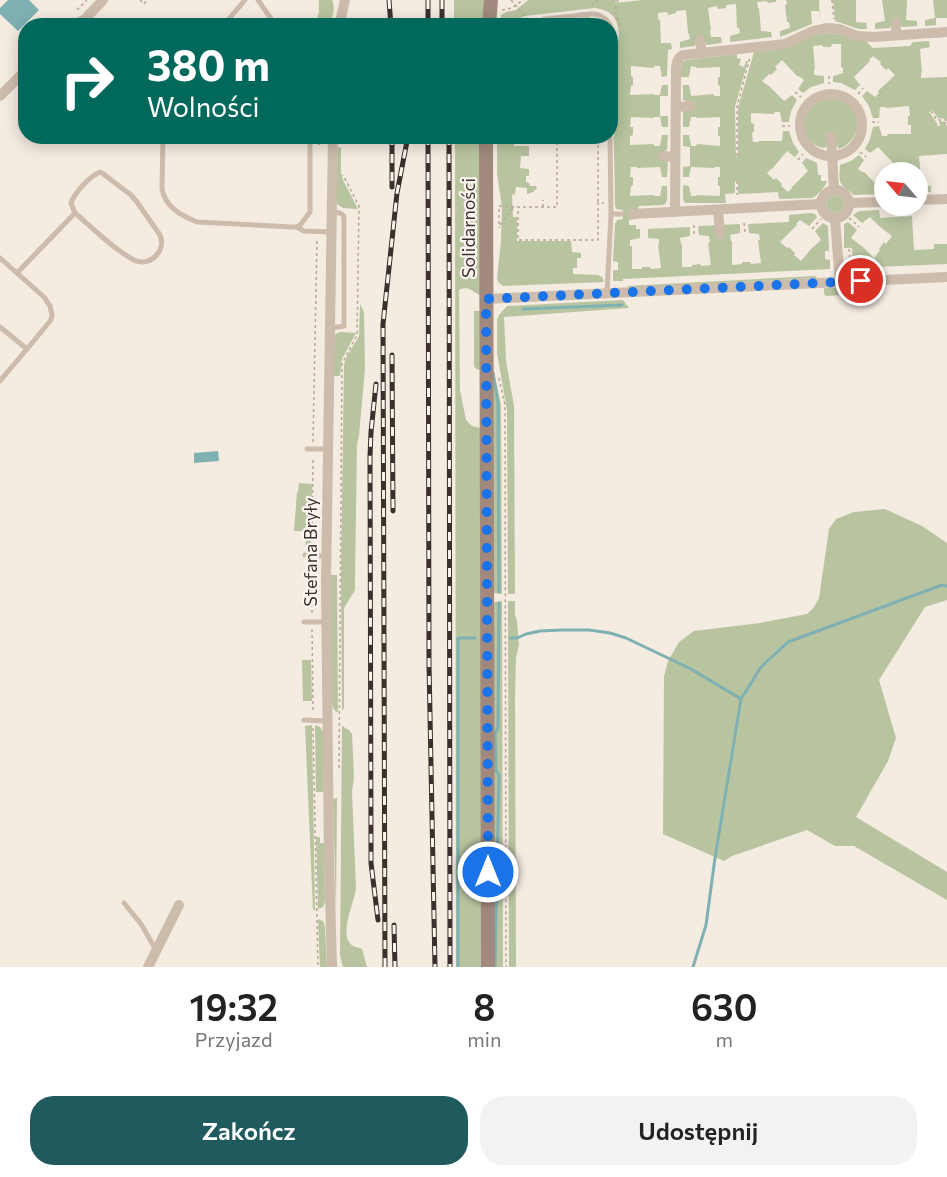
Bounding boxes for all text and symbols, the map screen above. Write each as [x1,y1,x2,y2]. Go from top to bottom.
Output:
text: 380 m [147,38,270,90]
icon: right [48,42,126,120]
text: Wolności [147,90,260,123]
north arrow [874,162,928,216]
map controls [874,162,928,216]
street label: Solidarności [457,178,479,278]
pin [835,255,886,306]
icon: arrive [844,264,877,297]
street label: Stefana Bryły [299,497,321,607]
position arrow [456,840,520,904]
text: 19:32 [190,984,278,1028]
text: 8 [473,984,495,1028]
text: 630 [691,984,757,1028]
text: Przyjazd [195,1027,273,1051]
text: min [467,1027,501,1051]
text: m [715,1027,733,1051]
button: Zakończ [30,1096,468,1165]
button: Udostępnij [480,1096,917,1165]

